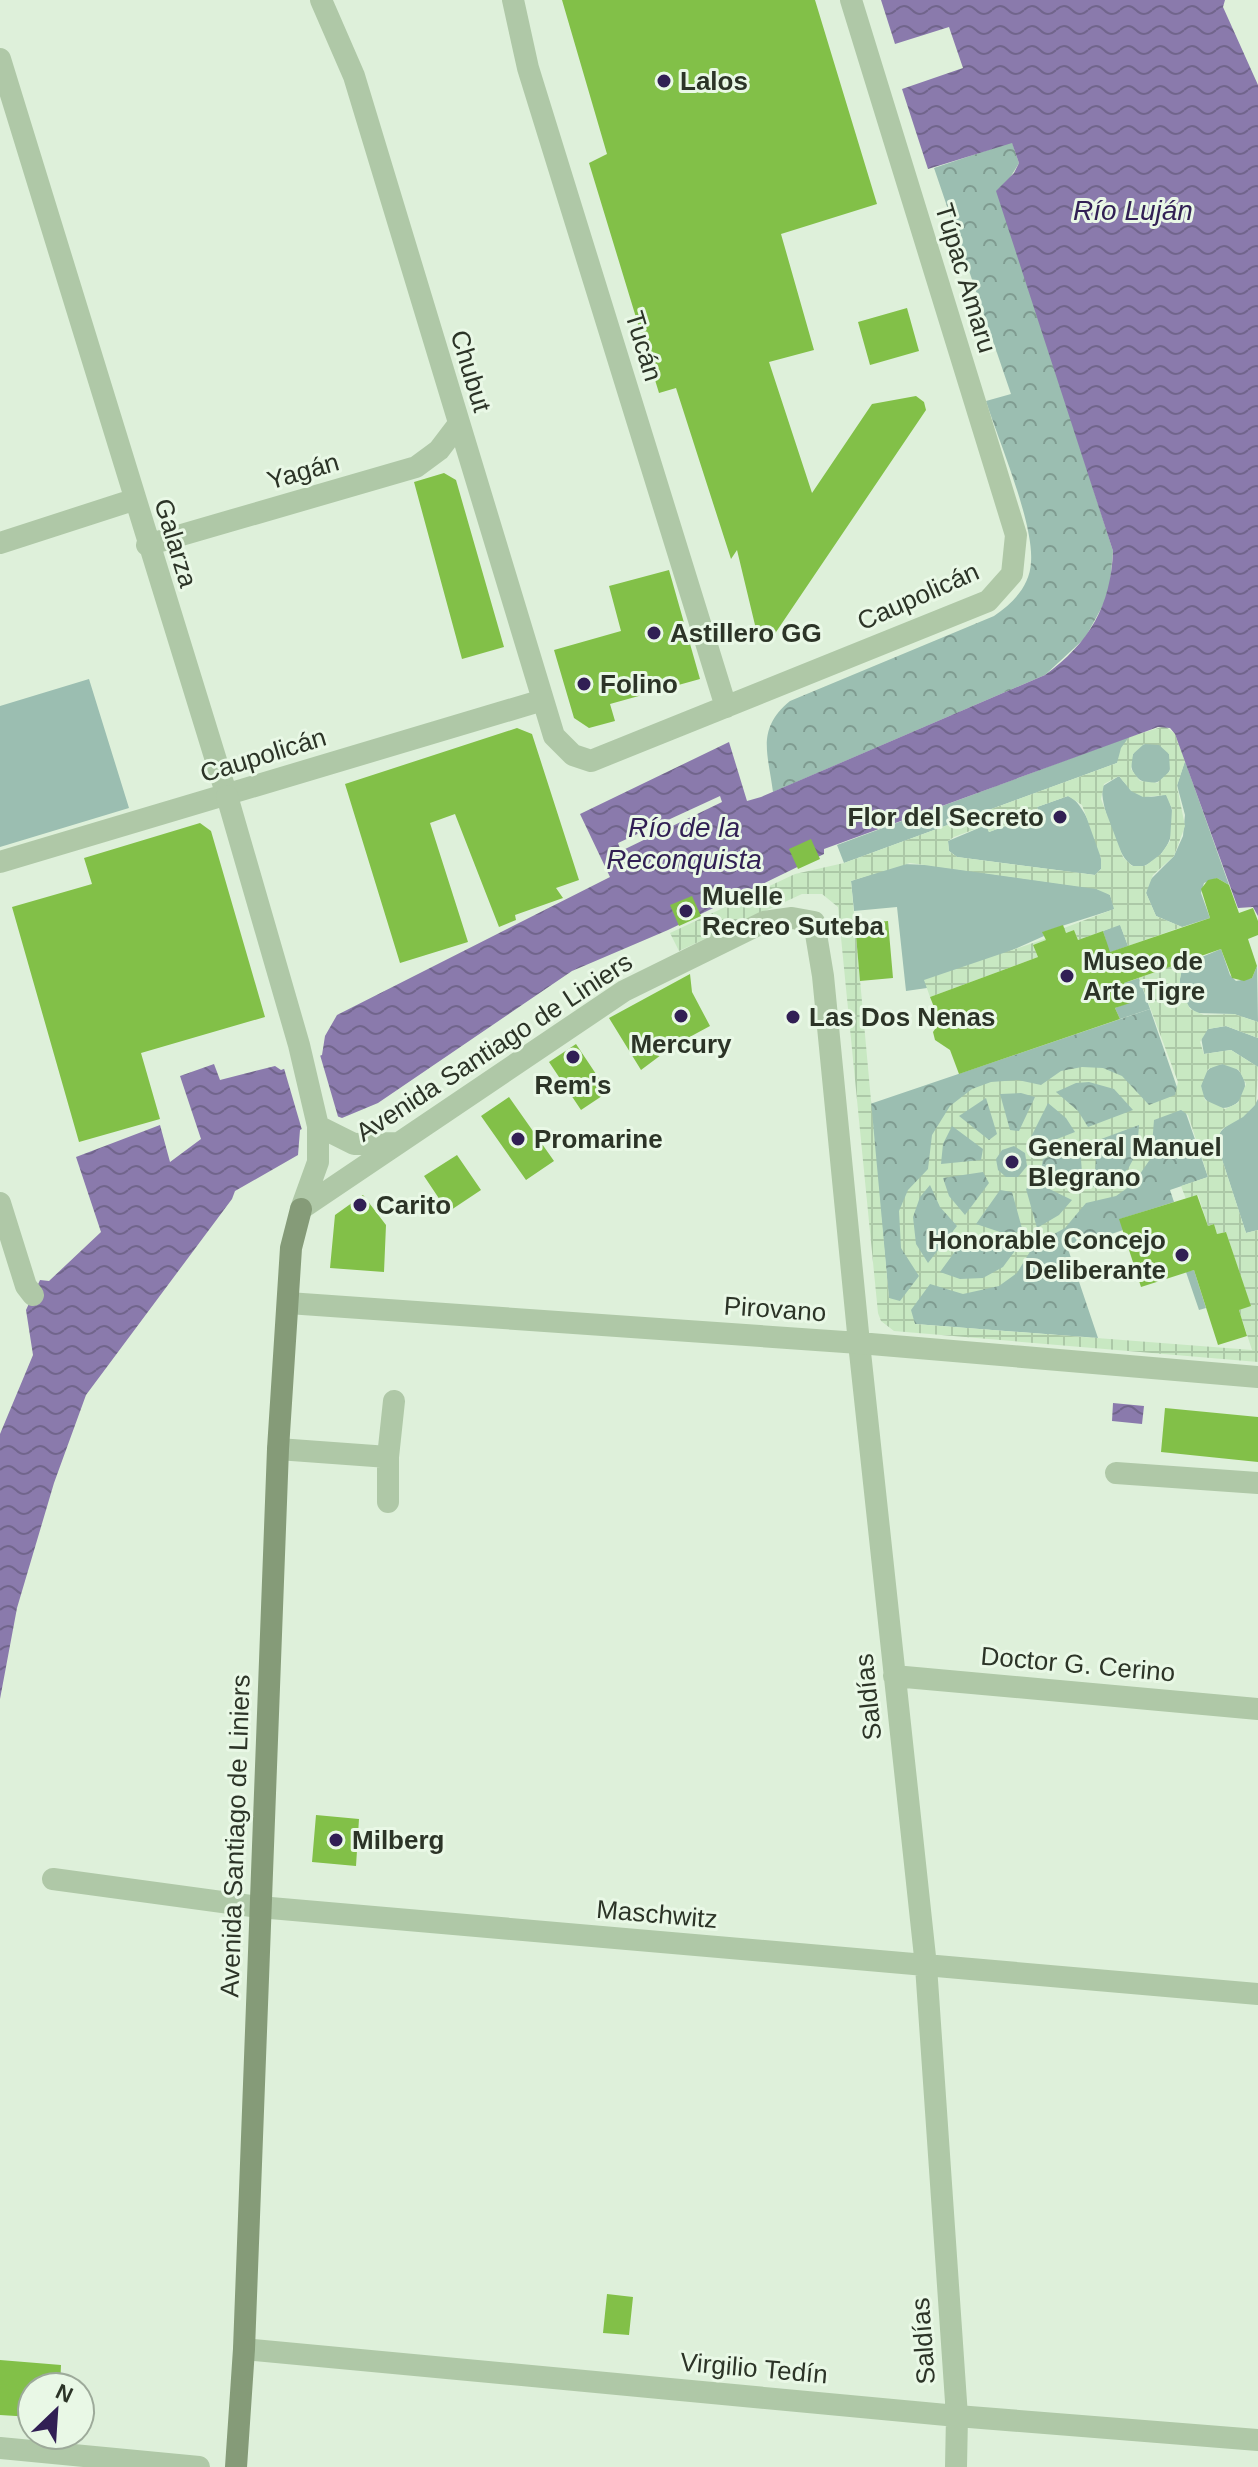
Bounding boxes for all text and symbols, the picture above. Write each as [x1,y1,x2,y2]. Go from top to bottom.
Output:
place label: Lalos [680,66,748,96]
marker: Lalos [655,72,673,90]
water label: Río Luján [1073,195,1193,226]
street label: Túpac Amaru [929,200,1003,356]
street label: Tucán [619,308,669,384]
street label: Chubut [444,327,498,416]
street label: Yagán [264,446,342,496]
street label: Galarza [148,495,204,591]
street label: Caupolicán [852,556,984,636]
place label: Astillero GG [670,618,822,648]
marker: Astillero GG [645,624,663,642]
place label: Folino [600,669,678,699]
marker: Folino [575,675,593,693]
street label: Caupolicán [196,722,330,788]
place label: Flor del Secreto [848,802,1044,832]
marker: Flor del Secreto [1051,808,1069,826]
water label: Río de la Reconquista [606,812,762,875]
place label: Muelle Recreo Suteba [702,881,885,941]
marker: Muelle Recreo Suteba [677,902,695,920]
street label: Avenida Santiago de Liniers [350,946,638,1148]
place label: Museo de Arte Tigre [1083,946,1205,1006]
marker: Museo de Arte Tigre [1058,967,1076,985]
place label: Las Dos Nenas [809,1002,995,1032]
marker: Mercury [672,1007,690,1025]
marker: Las Dos Nenas [784,1008,802,1026]
place label: Mercury [630,1029,732,1059]
marker: Rem's [564,1048,582,1066]
place label: Rem's [535,1070,612,1100]
place label: Promarine [534,1124,663,1154]
marker: Promarine [509,1130,527,1148]
place label: General Manuel Blegrano [1028,1132,1222,1192]
marker: General Manuel Blegrano [1003,1153,1021,1171]
place label: Carito [376,1190,451,1220]
marker: Carito [351,1196,369,1214]
place label: Honorable Concejo Deliberante [928,1225,1166,1285]
marker: Honorable Concejo Deliberante [1173,1246,1191,1264]
street label: Pirovano [723,1290,827,1328]
street label: Doctor G. Cerino [980,1641,1176,1687]
street label: Saldías [849,1652,887,1742]
street label: Avenida Santiago de Liniers [214,1674,256,1998]
place label: Milberg [352,1825,444,1855]
marker: Milberg [327,1831,345,1849]
street label: Maschwitz [595,1894,719,1934]
street label: Saldías [905,2297,941,2385]
street label: Virgilio Tedín [679,2347,829,2389]
north arrow [16,2371,96,2451]
text: N [52,2379,77,2408]

